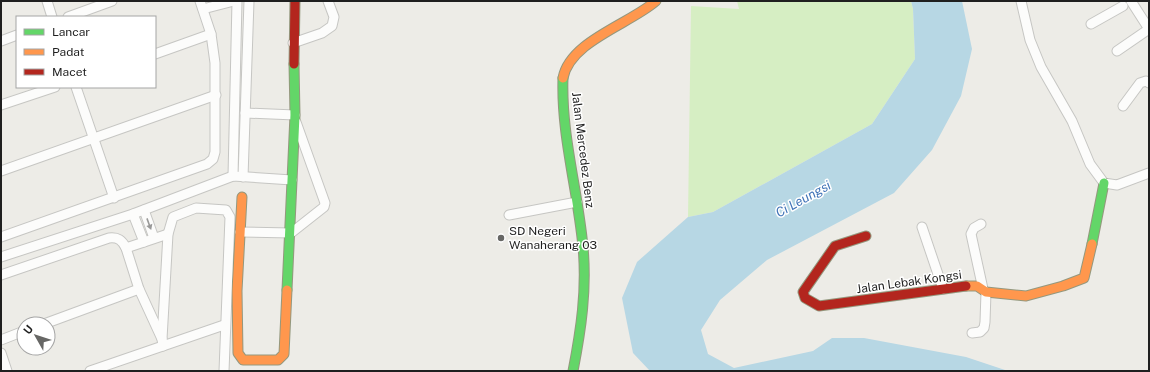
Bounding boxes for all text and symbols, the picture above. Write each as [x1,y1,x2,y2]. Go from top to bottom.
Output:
legend [16,16,156,88]
text: Lancar [52,25,90,39]
text: Padat [52,45,85,59]
text: Macet [52,65,87,79]
street label: Jalan Mercedez Benz [569,91,597,209]
water label: Ci Leungsi [773,177,834,220]
one-way arrow [147,219,153,231]
place label: SD Negeri Wanaherang 03 [509,224,597,252]
marker: SD Negeri Wanaherang 03 [496,233,506,243]
street label: Jalan Lebak Kongsi [856,268,963,296]
north arrow [16,316,56,356]
text: U [21,323,35,337]

